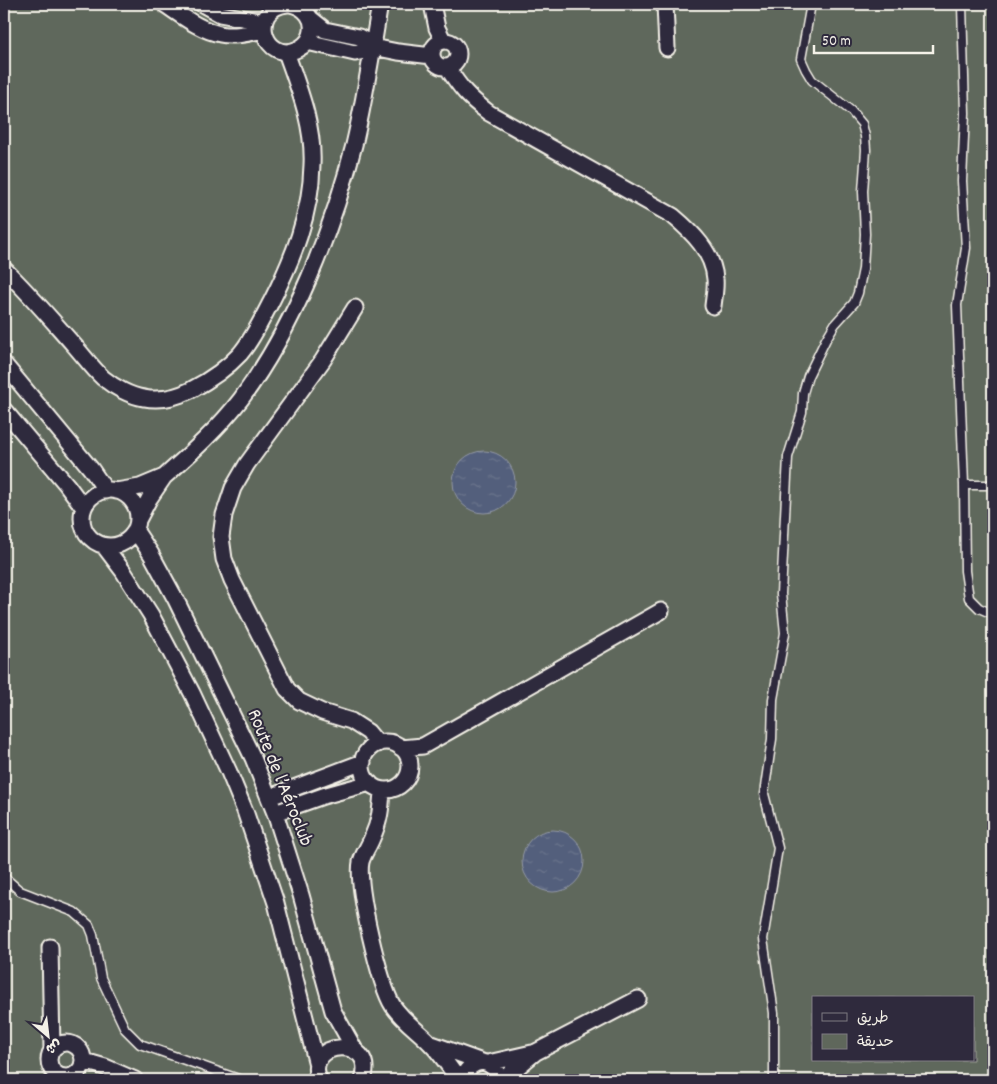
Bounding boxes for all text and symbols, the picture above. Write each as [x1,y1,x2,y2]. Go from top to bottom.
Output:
scale bar [814,22,933,54]
text: 50 m [822,31,851,53]
street label: Route de l’Aéroclub [239,705,319,851]
legend [812,996,974,1062]
text: طريق [857,1008,889,1030]
north arrow [22,1012,72,1062]
text: حديقة [857,1032,894,1054]
text: ش [42,1033,65,1058]

